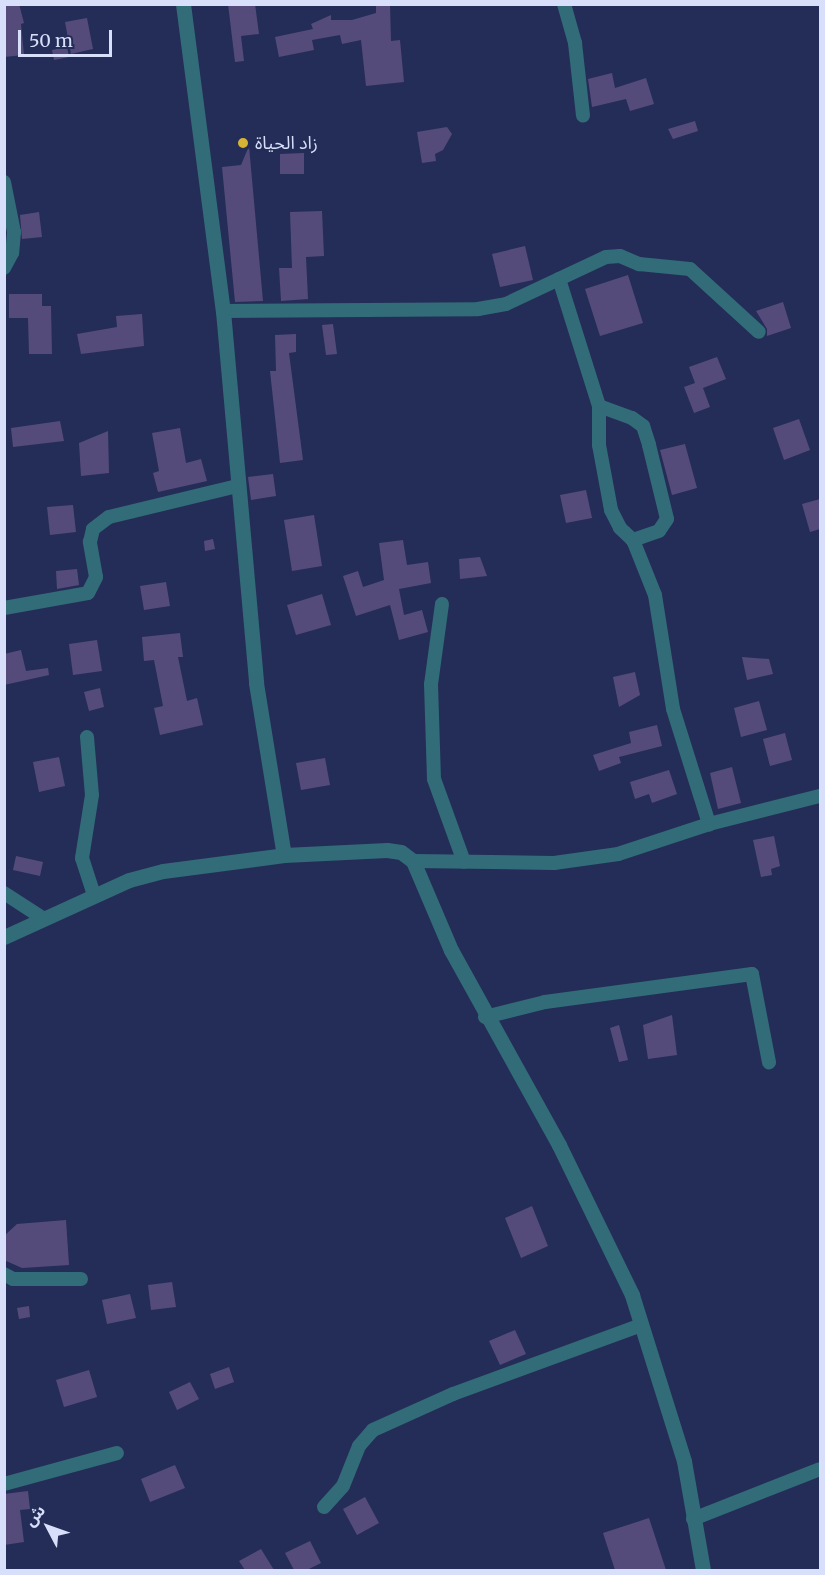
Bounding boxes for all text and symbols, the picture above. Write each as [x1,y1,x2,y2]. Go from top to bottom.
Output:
scale bar [21,18,116,56]
text: 50 m [29,29,73,52]
place label: زاد الحياة [255,132,318,154]
marker: زاد الحياة [236,136,250,150]
north arrow [18,1497,78,1557]
text: ش [20,1500,49,1530]

